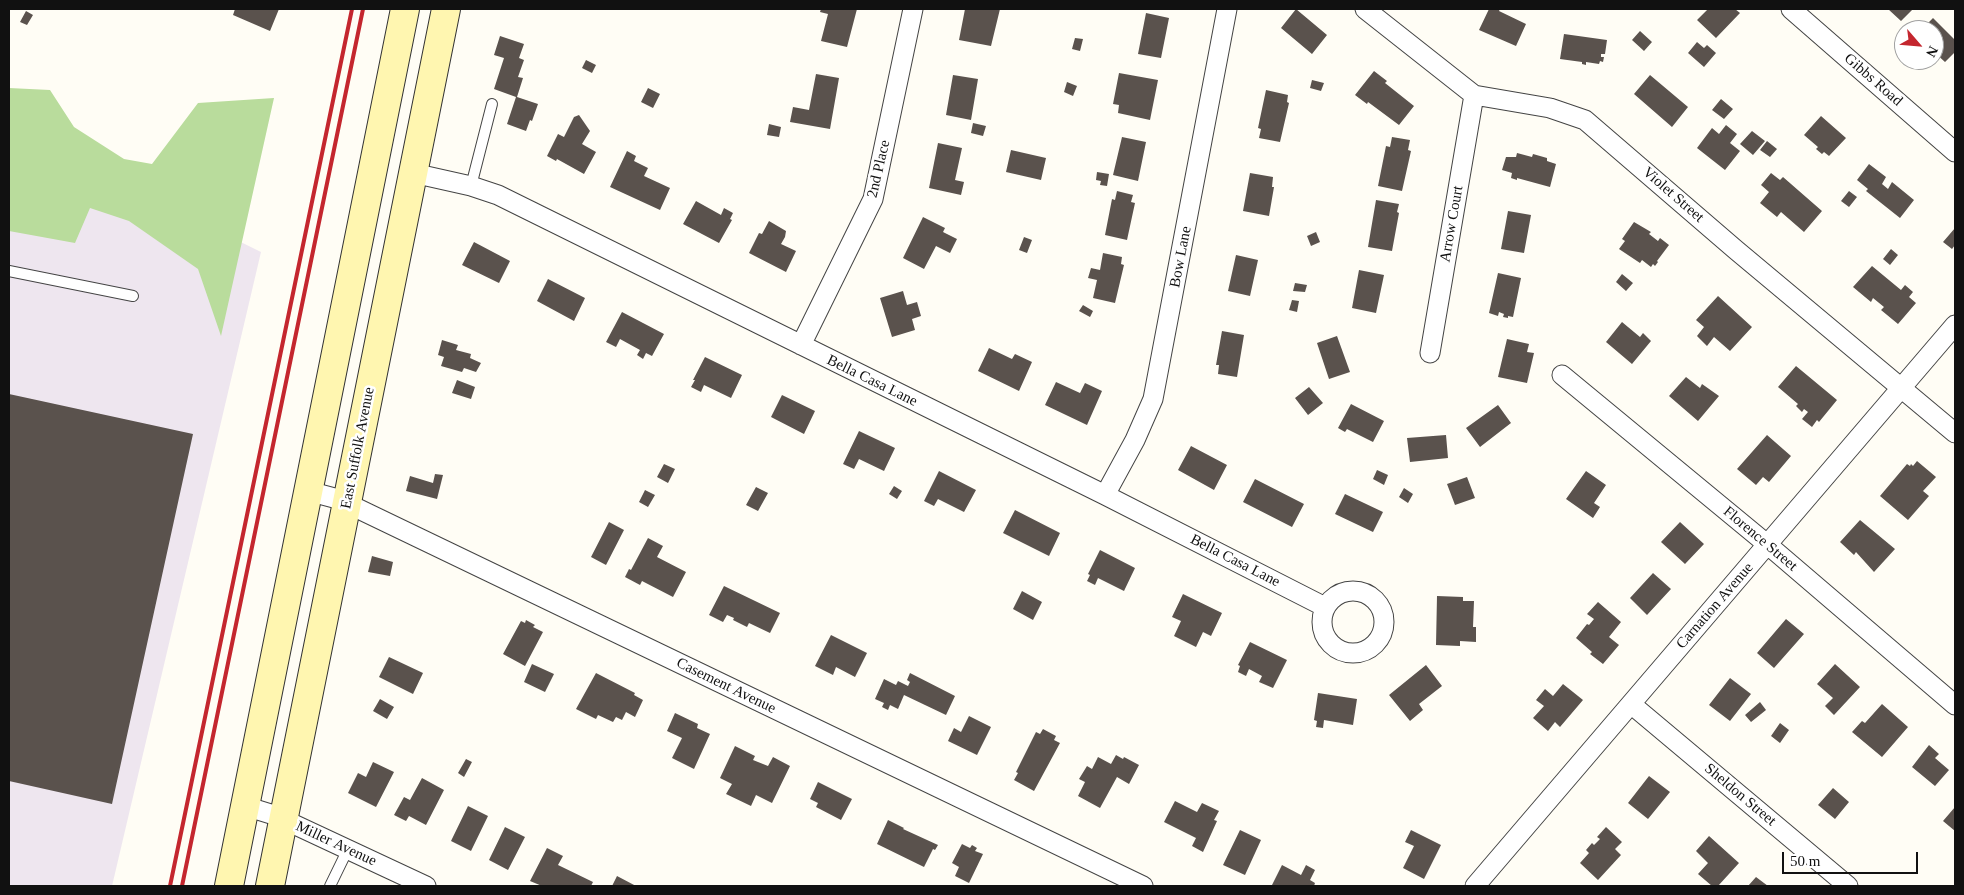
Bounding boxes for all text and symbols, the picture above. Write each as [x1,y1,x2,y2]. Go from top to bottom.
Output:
north arrow [1894,20,1944,70]
text: N [1923,44,1941,59]
street label: Gibbs Road [1840,50,1906,110]
street label: 2nd Place [864,138,894,200]
street label: Violet Street [1639,163,1707,227]
street label: Arrow Court [1436,184,1468,264]
street label: Bow Lane [1166,225,1196,289]
street label: Bella Casa Lane [824,351,920,411]
street label: East Suffolk Avenue [337,386,379,510]
street label: Florence Street [1719,503,1801,575]
street label: Bella Casa Lane [1187,531,1283,591]
street label: Carnation Avenue [1673,559,1757,653]
street label: Casement Avenue [673,654,779,718]
street label: Sheldon Street [1701,760,1779,830]
street label: Miller Avenue [293,818,379,870]
scale bar [1784,842,1920,874]
text: 50 m [1790,853,1820,869]

